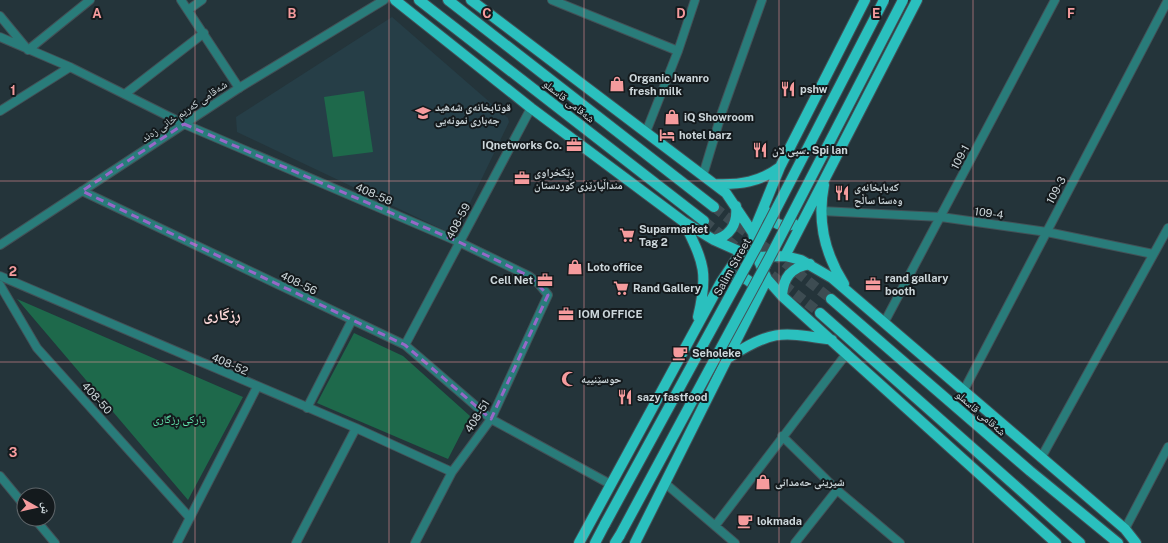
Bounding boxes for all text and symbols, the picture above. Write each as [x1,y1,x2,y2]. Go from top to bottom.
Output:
text: A [92,6,102,21]
text: B [288,6,297,21]
text: C [482,6,492,21]
text: D [676,6,686,21]
text: E [872,6,880,21]
text: F [1067,6,1075,21]
place label: Organic Jwanro fresh milk [629,72,709,97]
shop icon: Organic Jwanro fresh milk [608,75,626,93]
street label: شەقامی قاسملو [540,77,597,126]
street label: شەقامی کەریم خانی زەند [139,78,230,146]
restaurant icon: pshw [779,80,797,98]
text: 1 [10,83,16,98]
place label: pshw [800,83,828,95]
place label: قوتابخانەی شەهید جەباری نمونەیی [435,101,511,128]
school or university icon: قوتابخانەی شەهید جەباری نمونەیی [414,104,432,122]
shop icon: iQ Showroom [663,108,681,126]
place label: iQ Showroom [684,111,754,123]
hotel icon: hotel barz [658,126,676,144]
place label: hotel barz [679,129,732,141]
office icon: IQnetworks Co. [565,136,583,154]
place label: IQnetworks Co. [482,139,562,151]
restaurant icon: سپی لان. Spi lan [751,141,769,159]
street label: 109-1 [949,143,971,171]
place label: سپی لان. Spi lan [772,144,848,158]
place label: ڕێکخراوی منداڵپارێزی کوردستان [534,166,623,193]
office icon: ڕێکخراوی منداڵپارێزی کوردستان [513,169,531,187]
street label: 109-3 [1044,174,1068,206]
street label: 408-58 [354,181,394,207]
place label: کەبابخانەی وەستا ساڵح [854,181,903,208]
restaurant icon: کەبابخانەی وەستا ساڵح [833,184,851,202]
street label: 408-59 [444,201,472,241]
street label: 109-4 [974,205,1004,221]
place label: Suparmarket Tag 2 [639,223,708,248]
supermarket icon: Suparmarket Tag 2 [618,226,636,244]
street label: Salim Street [711,236,753,298]
shop icon: Loto office [566,258,584,276]
place label: Loto office [587,261,643,273]
text: 2 [9,264,17,279]
street label: 408-56 [279,269,319,297]
office icon: Cell Net [536,271,554,289]
place label: rand gallary booth [885,272,949,297]
place label: Cell Net [490,274,533,286]
office icon: rand gallary booth [864,275,882,293]
supermarket icon: Rand Gallery [612,279,630,297]
place label: Rand Gallery [633,282,702,294]
office icon: IOM OFFICE [557,305,575,323]
district label: ڕزگاری [203,306,241,326]
place label: IOM OFFICE [578,308,642,320]
cafe icon: Seholeke [671,344,689,362]
place label: Seholeke [692,347,741,359]
street label: 408-52 [210,351,250,377]
mosque icon: حوسێنییە [560,370,578,388]
place label: حوسێنییە [581,373,621,386]
street label: 408-50 [80,380,115,417]
restaurant icon: sazy fastfood [616,388,634,406]
street label: شەقامی قاسملو [953,388,1008,439]
place label: sazy fastfood [637,391,708,403]
street label: 408-51 [462,397,492,435]
park label: پارکی ڕزگاری [153,413,205,428]
text: 3 [9,445,18,460]
shop icon: شیرینی حەمدانی [754,473,772,491]
place label: شیرینی حەمدانی [775,476,845,490]
north arrow [16,487,56,527]
text: ش [37,501,53,515]
cafe icon: lokmada [736,512,754,530]
place label: lokmada [757,515,802,527]

